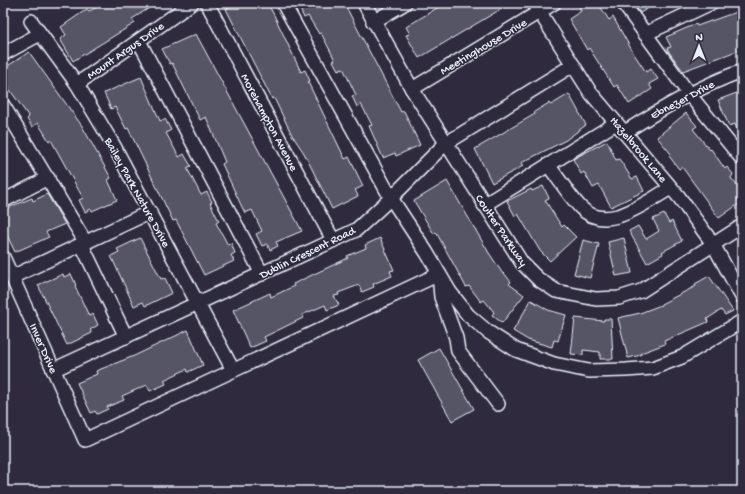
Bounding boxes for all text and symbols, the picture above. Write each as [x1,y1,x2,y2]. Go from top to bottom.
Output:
street label: Meetinghouse Drive [438,16,531,79]
street label: Mount Argus Drive [85,19,168,83]
north arrow [679,26,719,66]
text: N [695,32,703,44]
street label: Morehampton Avenue [237,72,300,175]
street label: Ebnezer Drive [649,78,718,123]
street label: Hazelbrook Lane [606,114,670,187]
street label: Bailey Park Nature Drive [100,135,173,251]
street label: Coulter Parkway [471,192,530,270]
street label: Dublin Crescent Road [257,224,359,284]
street label: Inver Drive [25,322,60,377]

